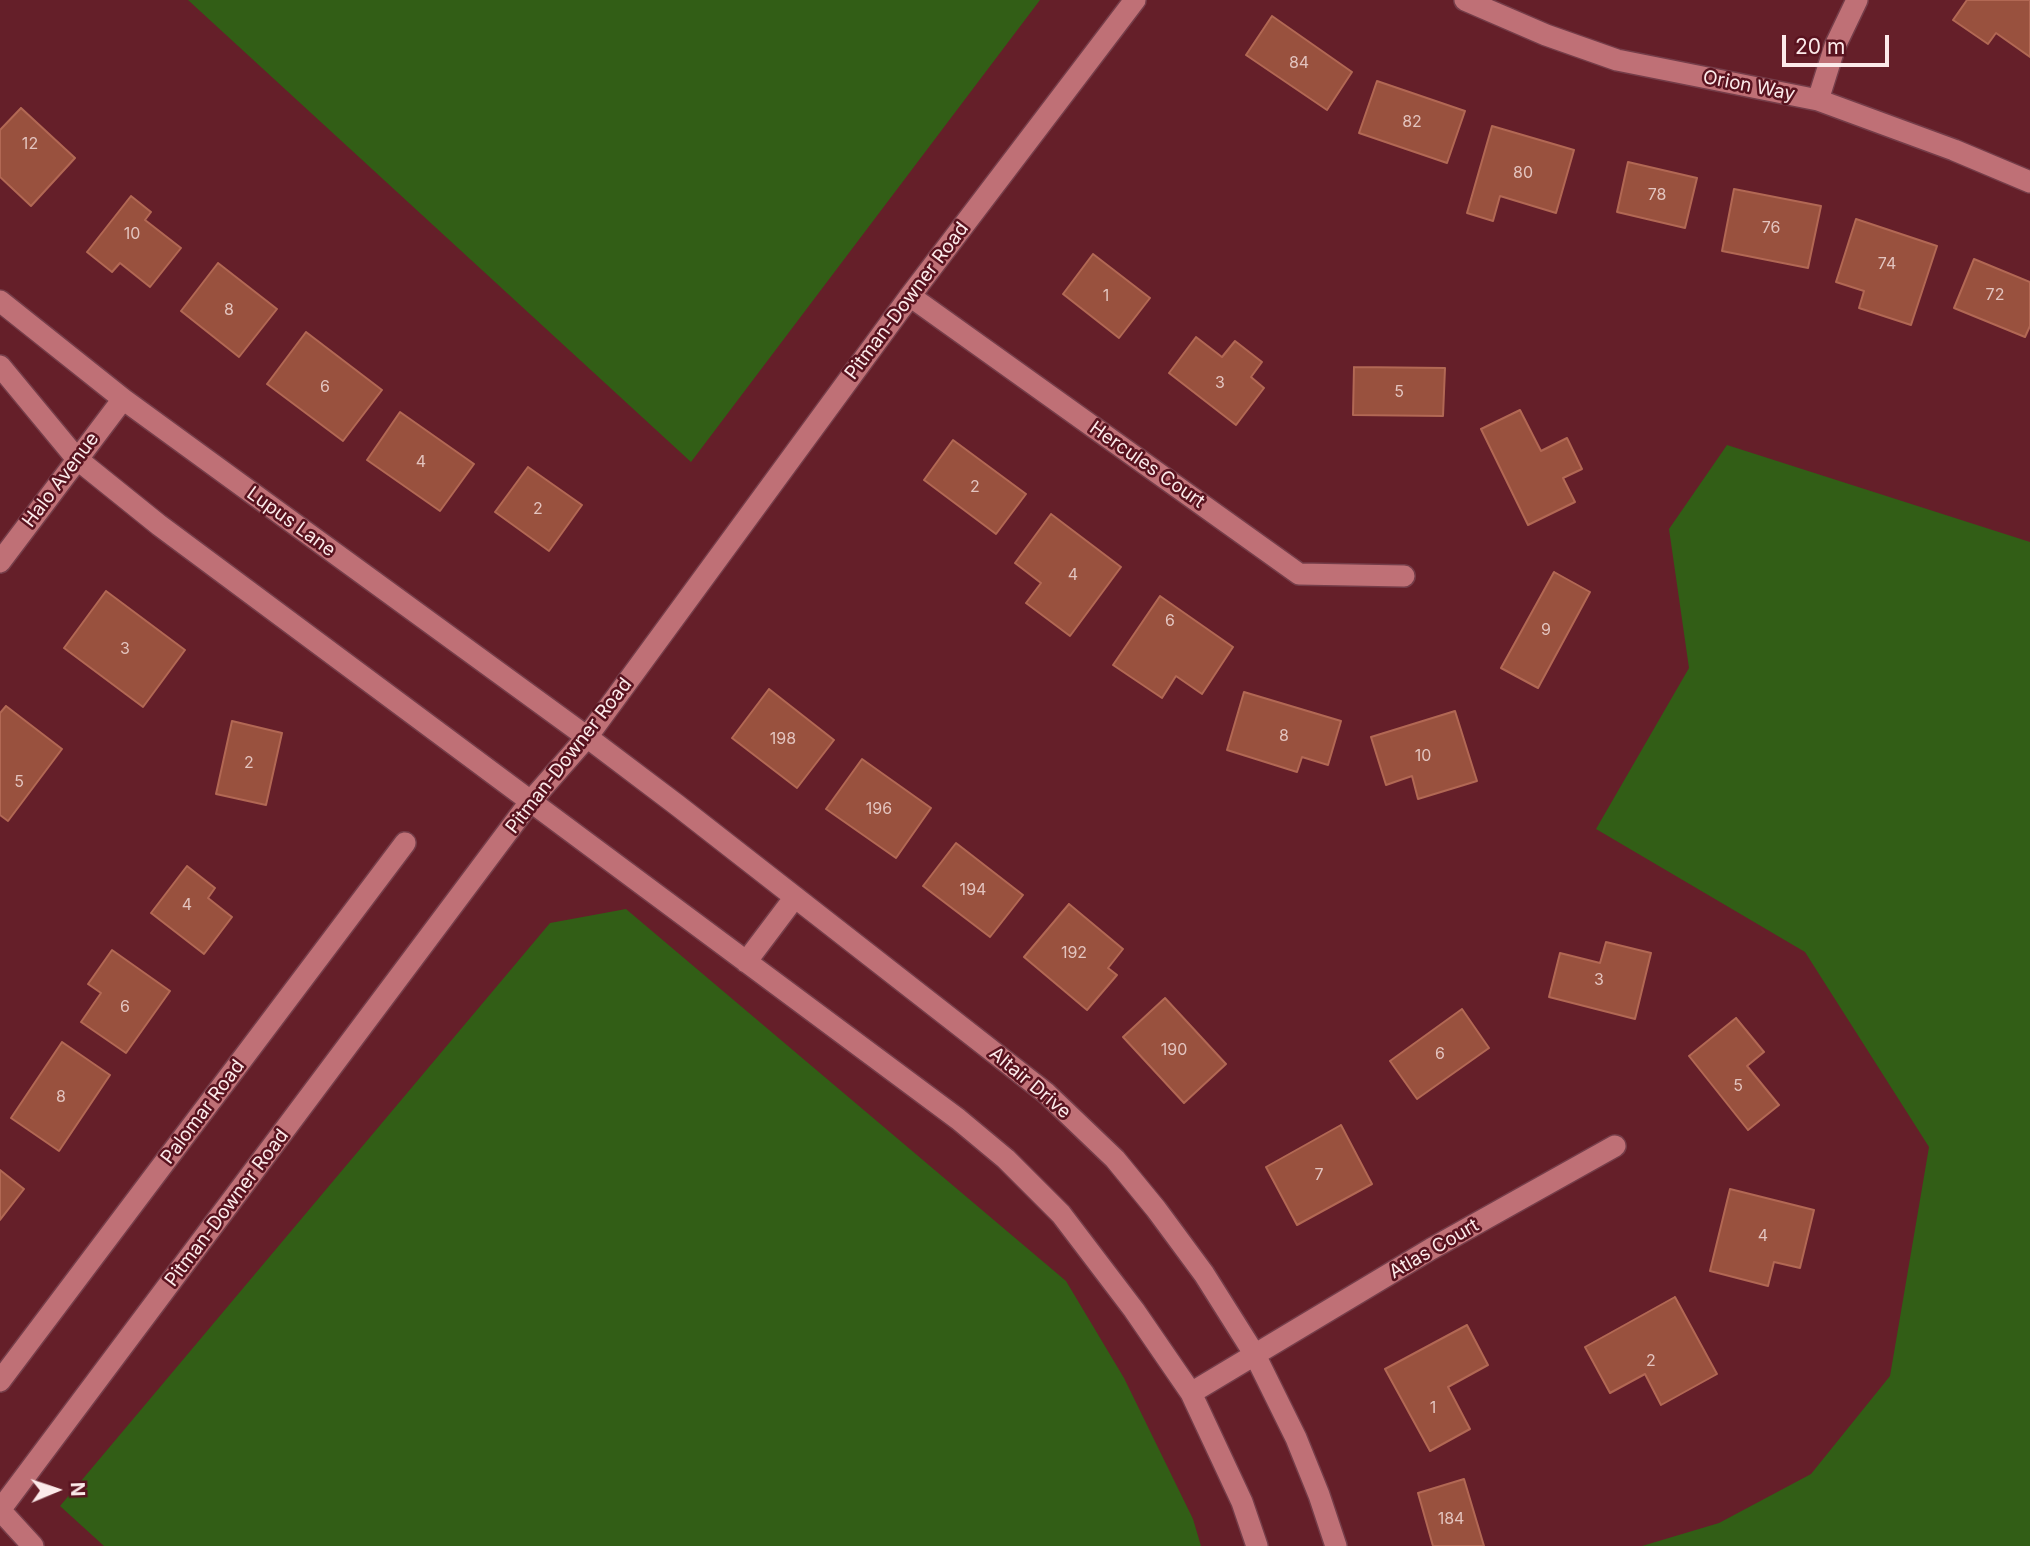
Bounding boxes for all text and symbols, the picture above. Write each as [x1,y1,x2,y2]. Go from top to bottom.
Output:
scale bar [1785,21,1892,65]
text: 20 m [1795,34,1845,59]
house number: 84 [1289,53,1309,73]
street label: Orion Way [1701,66,1797,106]
house number: 82 [1402,112,1422,132]
house number: 12 [22,134,38,154]
house number: 80 [1513,163,1533,183]
house number: 78 [1648,185,1666,205]
street label: Pitman-Downer Road [840,218,974,384]
house number: 76 [1762,218,1780,238]
house number: 10 [124,224,140,244]
house number: 74 [1878,254,1896,274]
house number: 72 [1986,285,2004,305]
house number: 1 [1103,286,1109,306]
house number: 8 [224,300,234,320]
house number: 3 [1215,373,1225,393]
house number: 6 [320,377,330,397]
house number: 5 [1394,382,1404,402]
street label: Hercules Court [1085,417,1209,513]
street label: Halo Avenue [18,428,104,532]
house number: 4 [416,452,426,472]
house number: 2 [970,477,980,497]
street label: Lupus Lane [242,482,340,562]
house number: 2 [533,499,543,519]
house number: 4 [1068,565,1078,585]
house number: 6 [1165,611,1175,631]
house number: 9 [1541,620,1551,640]
house number: 3 [120,639,130,659]
street label: Pitman-Downer Road [501,674,637,838]
house number: 8 [1279,726,1289,746]
house number: 198 [770,729,796,749]
house number: 10 [1415,746,1431,766]
house number: 2 [244,753,254,773]
house number: 5 [14,772,24,792]
house number: 196 [866,799,892,819]
house number: 194 [960,880,986,900]
house number: 4 [182,895,192,915]
house number: 192 [1061,943,1087,963]
house number: 3 [1594,970,1604,990]
house number: 6 [120,997,130,1017]
house number: 190 [1161,1040,1187,1060]
street label: Altair Drive [985,1042,1075,1124]
house number: 6 [1435,1044,1445,1064]
street label: Palomar Road [156,1055,250,1169]
house number: 5 [1733,1076,1743,1096]
house number: 8 [56,1087,66,1107]
street label: Pitman-Downer Road [160,1125,294,1291]
house number: 7 [1314,1165,1324,1185]
street label: Atlas Court [1385,1214,1483,1284]
house number: 4 [1758,1226,1768,1246]
house number: 2 [1646,1351,1656,1371]
house number: 1 [1430,1398,1436,1418]
north arrow [21,1455,91,1525]
text: N [66,1482,89,1497]
house number: 184 [1438,1509,1464,1529]

